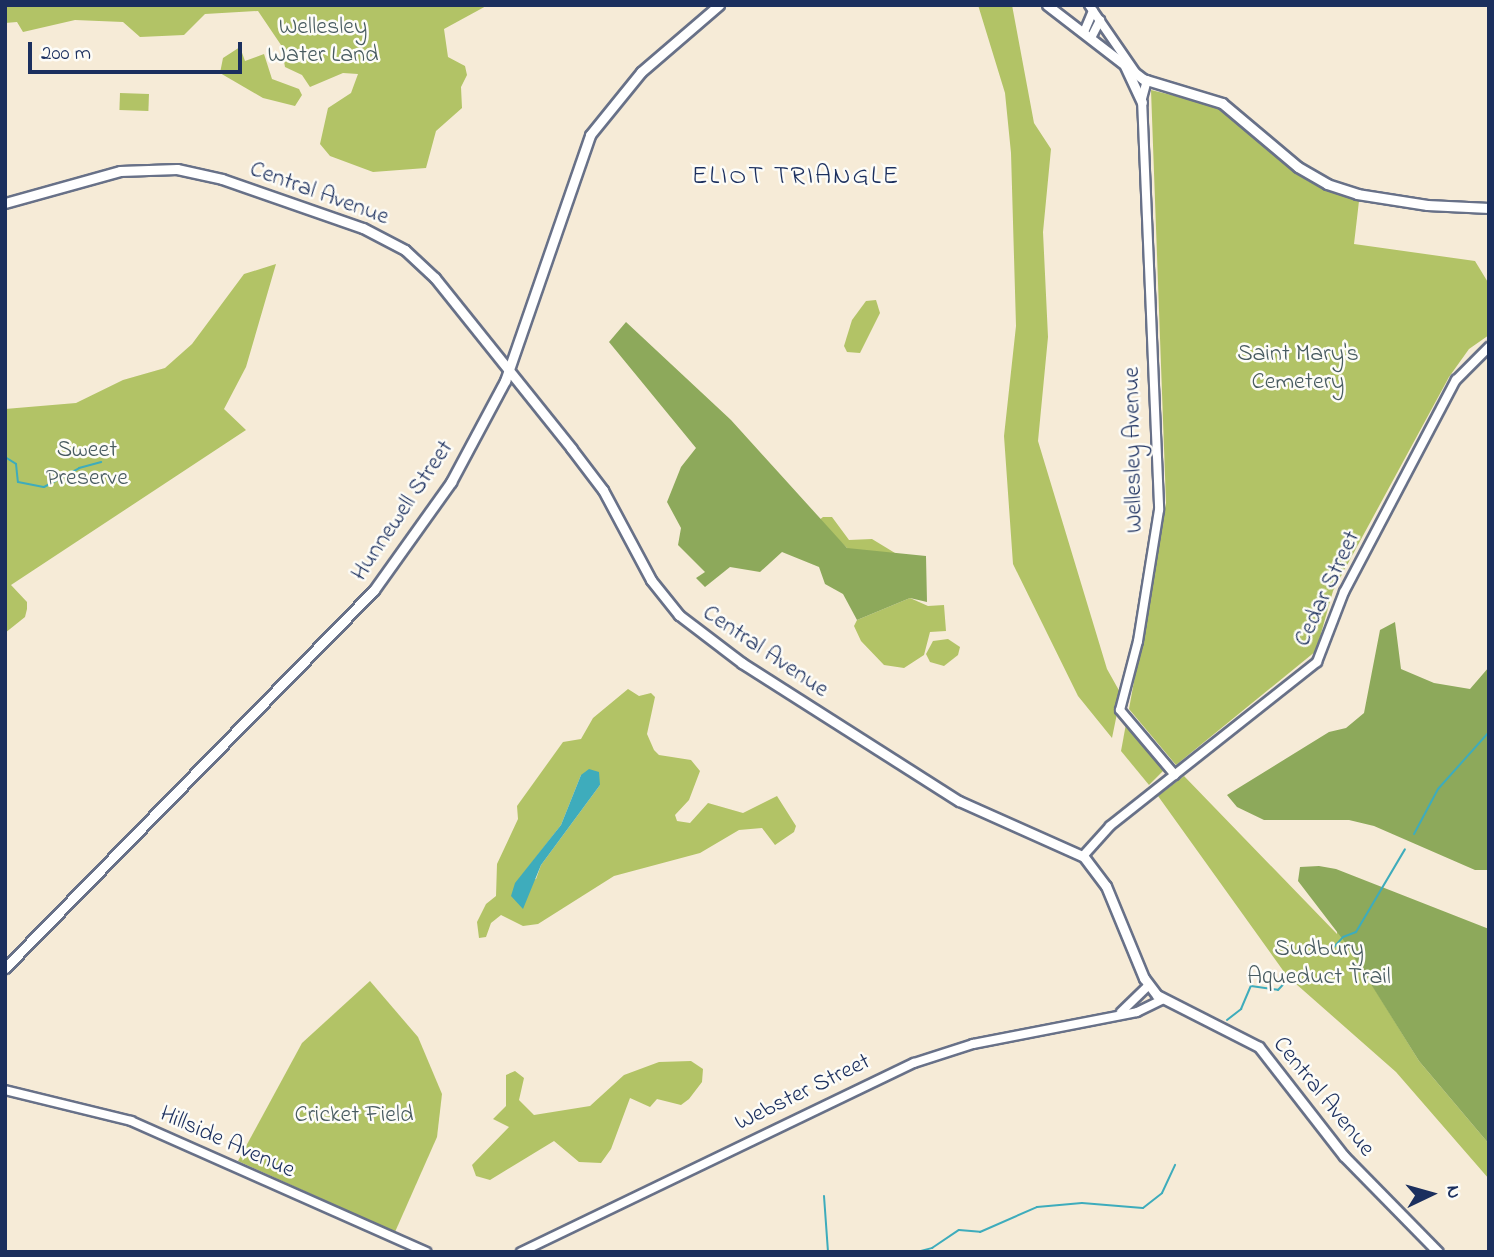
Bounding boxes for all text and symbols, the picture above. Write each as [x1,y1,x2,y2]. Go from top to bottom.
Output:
park label: Wellesley Water Land [268,14,378,70]
scale bar [32,28,245,72]
text: 200 m [41,39,91,69]
street label: Central Avenue [245,155,393,233]
district label: ELIOT TRIANGLE [693,162,899,194]
park label: Saint Mary's Cemetery [1237,341,1359,397]
street label: Wellesley Avenue [1118,367,1150,533]
street label: Hunnewell Street [345,435,461,587]
park label: Sweet Preserve [46,437,128,493]
street label: Cedar Street [1289,527,1367,651]
street label: Central Avenue [696,599,834,705]
park label: Sudbury Aqueduct Trail [1247,936,1391,992]
street label: Central Avenue [1266,1031,1380,1163]
street label: Webster Street [731,1048,875,1138]
street label: Hillside Avenue [155,1100,299,1186]
park label: Cricket Field [294,1102,414,1130]
north arrow [1396,1159,1466,1229]
text: N [1438,1185,1466,1200]

